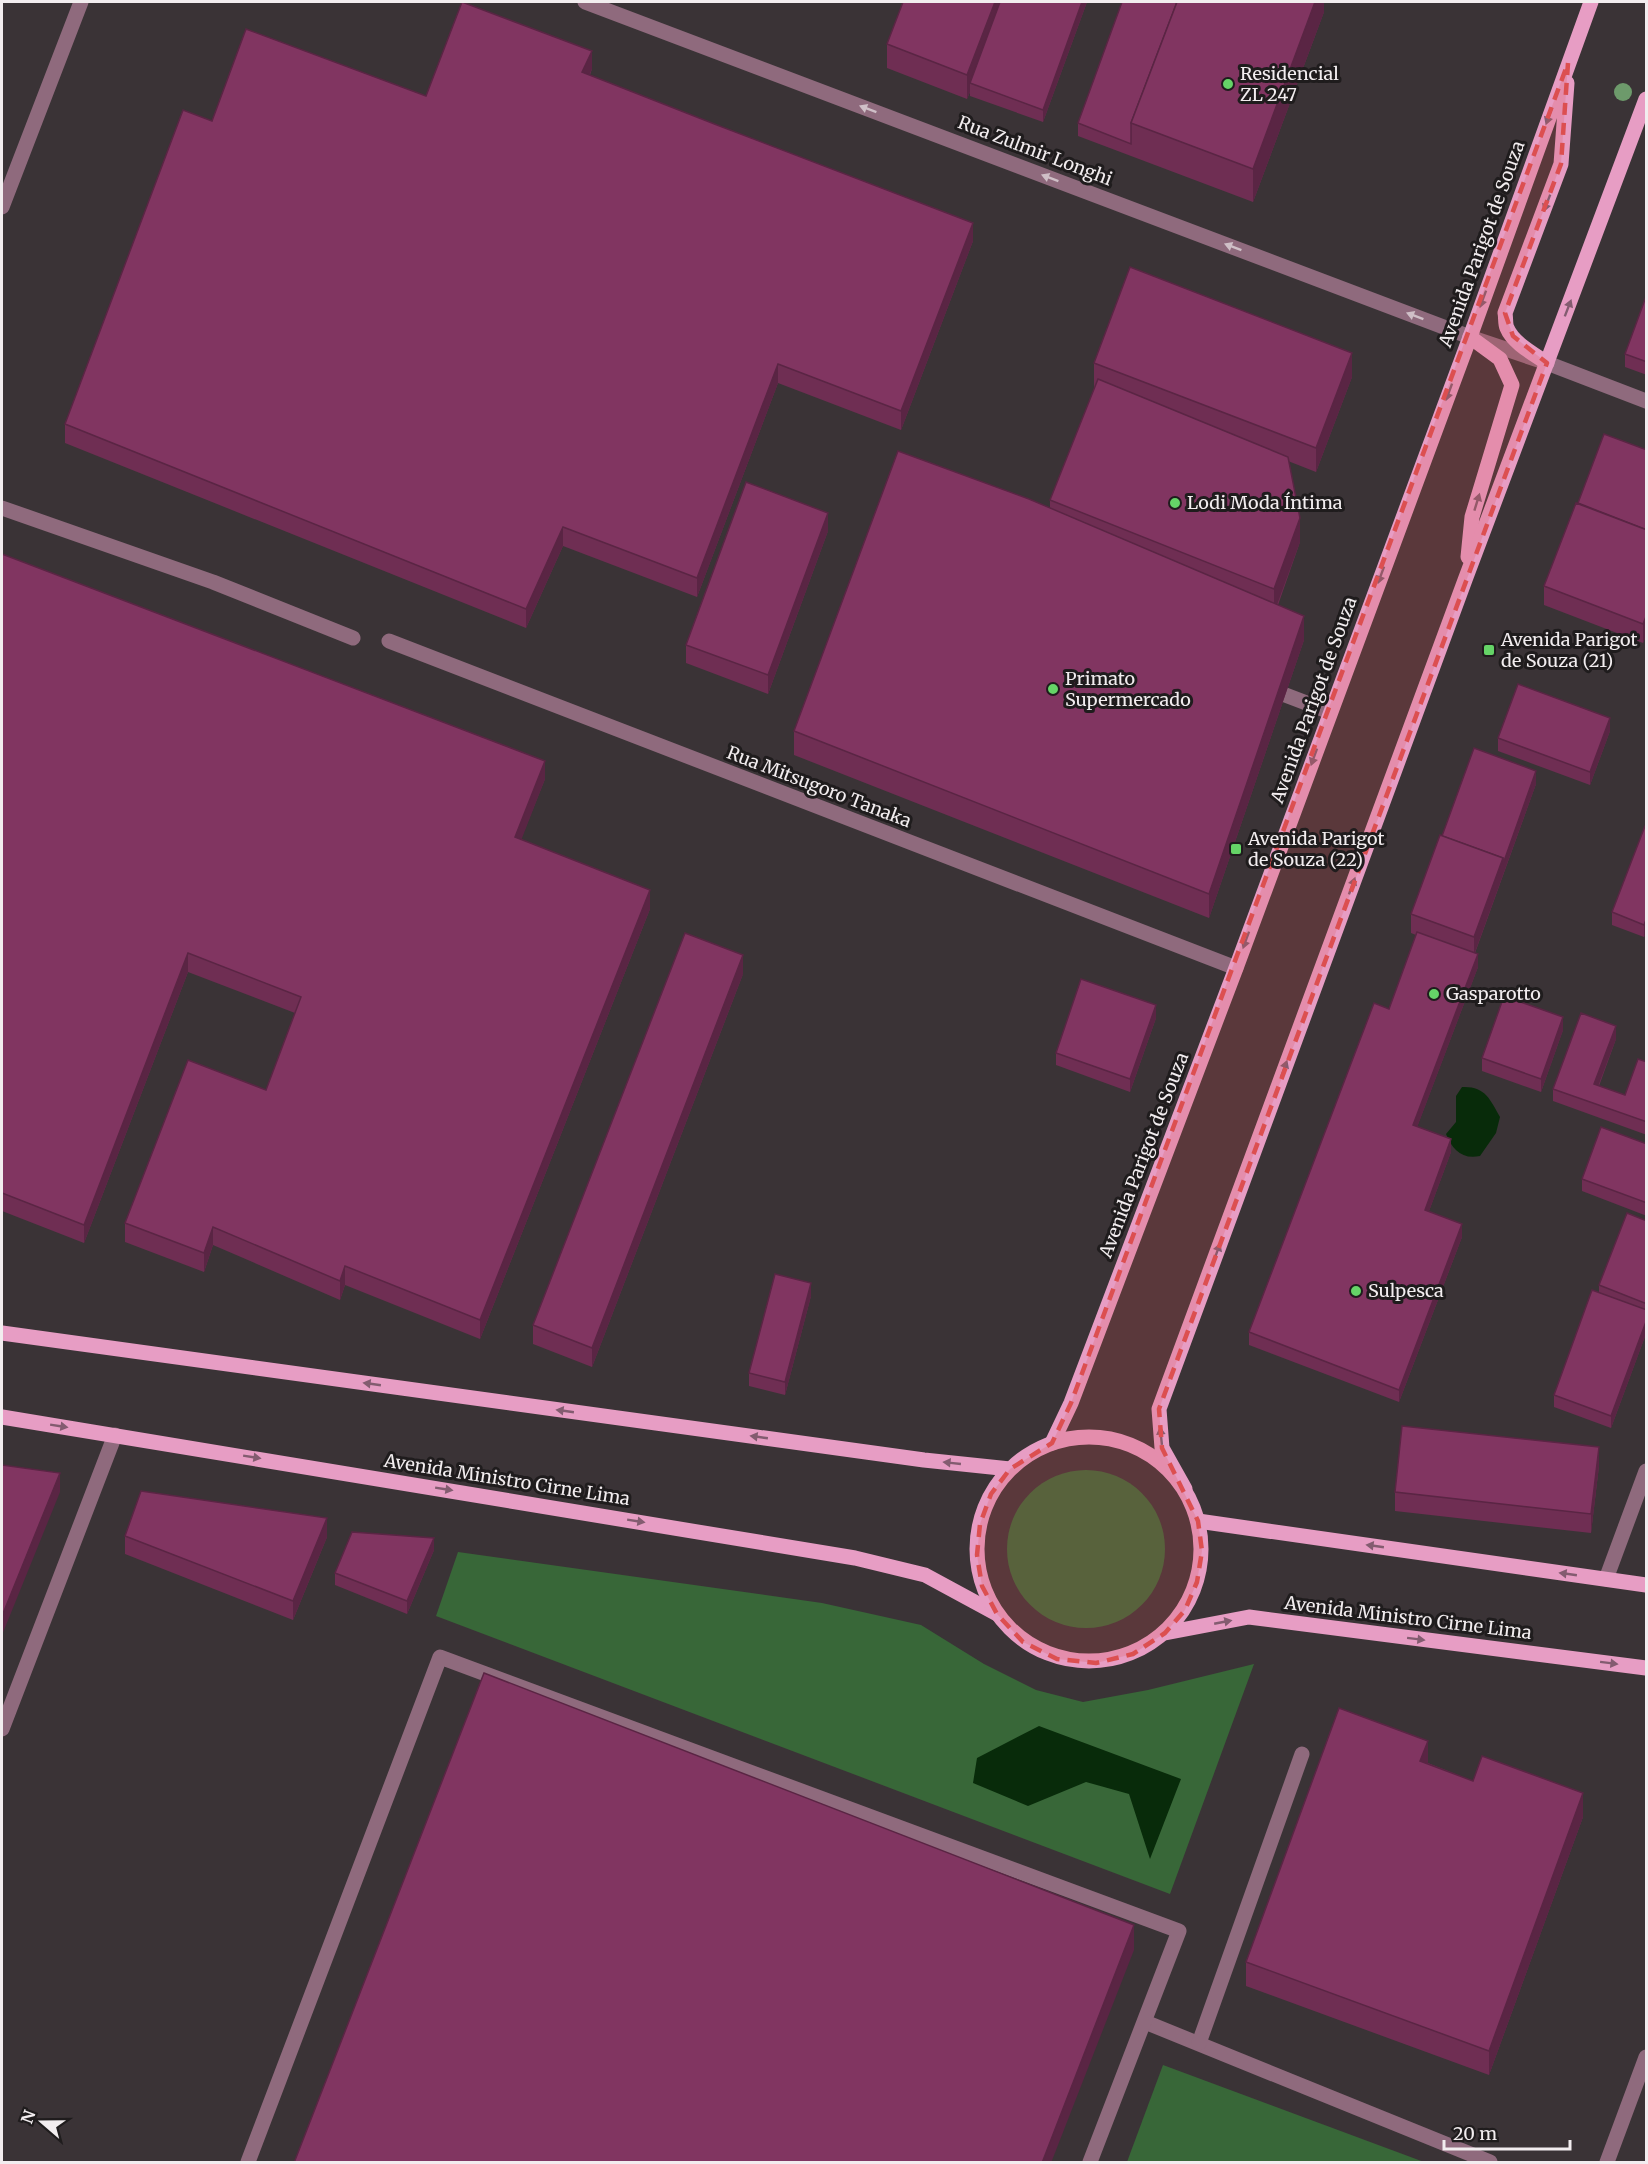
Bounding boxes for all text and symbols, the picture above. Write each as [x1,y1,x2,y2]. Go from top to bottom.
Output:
place label: Residencial ZL 247 [1240,62,1339,106]
marker: Residencial ZL 247 [1221,77,1235,91]
one-way arrow [859,103,877,113]
one-way arrow [1544,107,1554,125]
street label: Rua Zulmir Longhi [955,110,1116,191]
street label: Avenida Parigot de Souza [1433,137,1530,351]
one-way arrow [1041,173,1059,183]
one-way arrow [1541,194,1551,212]
one-way arrow [1224,242,1242,251]
one-way arrow [1478,290,1488,308]
one-way arrow [1563,299,1573,317]
one-way arrow [1406,311,1424,321]
one-way arrow [1444,383,1453,401]
place label: Lodi Moda Íntima [1187,491,1343,514]
one-way arrow [1473,493,1482,511]
marker: Lodi Moda Íntima [1168,496,1182,510]
one-way arrow [1376,566,1386,584]
street label: Avenida Parigot de Souza [1265,593,1362,807]
place label: Avenida Parigot de Souza (21) [1500,628,1638,672]
marker: Avenida Parigot de Souza (21) [1482,643,1496,657]
place label: Primato Supermercado [1065,667,1191,711]
marker: Primato Supermercado [1046,682,1060,696]
street label: Rua Mitsugoro Tanaka [724,741,915,832]
one-way arrow [1308,749,1318,767]
place label: Avenida Parigot de Souza (22) [1247,827,1385,871]
marker: Avenida Parigot de Souza (22) [1229,842,1243,856]
one-way arrow [1348,877,1357,895]
one-way arrow [1241,931,1250,949]
place label: Gasparotto [1446,982,1541,1005]
marker: Gasparotto [1427,987,1441,1001]
street label: Avenida Parigot de Souza [1093,1049,1193,1262]
one-way arrow [1280,1060,1290,1078]
one-way arrow [1212,1243,1222,1261]
place label: Sulpesca [1368,1279,1444,1302]
marker: Sulpesca [1349,1284,1363,1298]
one-way arrow [363,1379,382,1388]
one-way arrow [556,1406,575,1415]
one-way arrow [50,1422,69,1431]
one-way arrow [1156,1427,1166,1446]
one-way arrow [749,1433,768,1442]
street label: Avenida Ministro Cirne Lima [381,1449,632,1510]
one-way arrow [242,1453,261,1462]
one-way arrow [942,1458,961,1468]
one-way arrow [435,1485,454,1494]
one-way arrow [627,1517,646,1526]
one-way arrow [1365,1542,1384,1551]
one-way arrow [1558,1569,1577,1578]
street label: Avenida Ministro Cirne Lima [1282,1591,1533,1644]
one-way arrow [1213,1617,1232,1626]
one-way arrow [1406,1634,1425,1643]
one-way arrow [1600,1659,1619,1668]
north arrow [12,2092,72,2152]
text: N [16,2107,40,2126]
scale bar [1444,2113,1570,2151]
text: 20 m [1453,2122,1497,2145]

